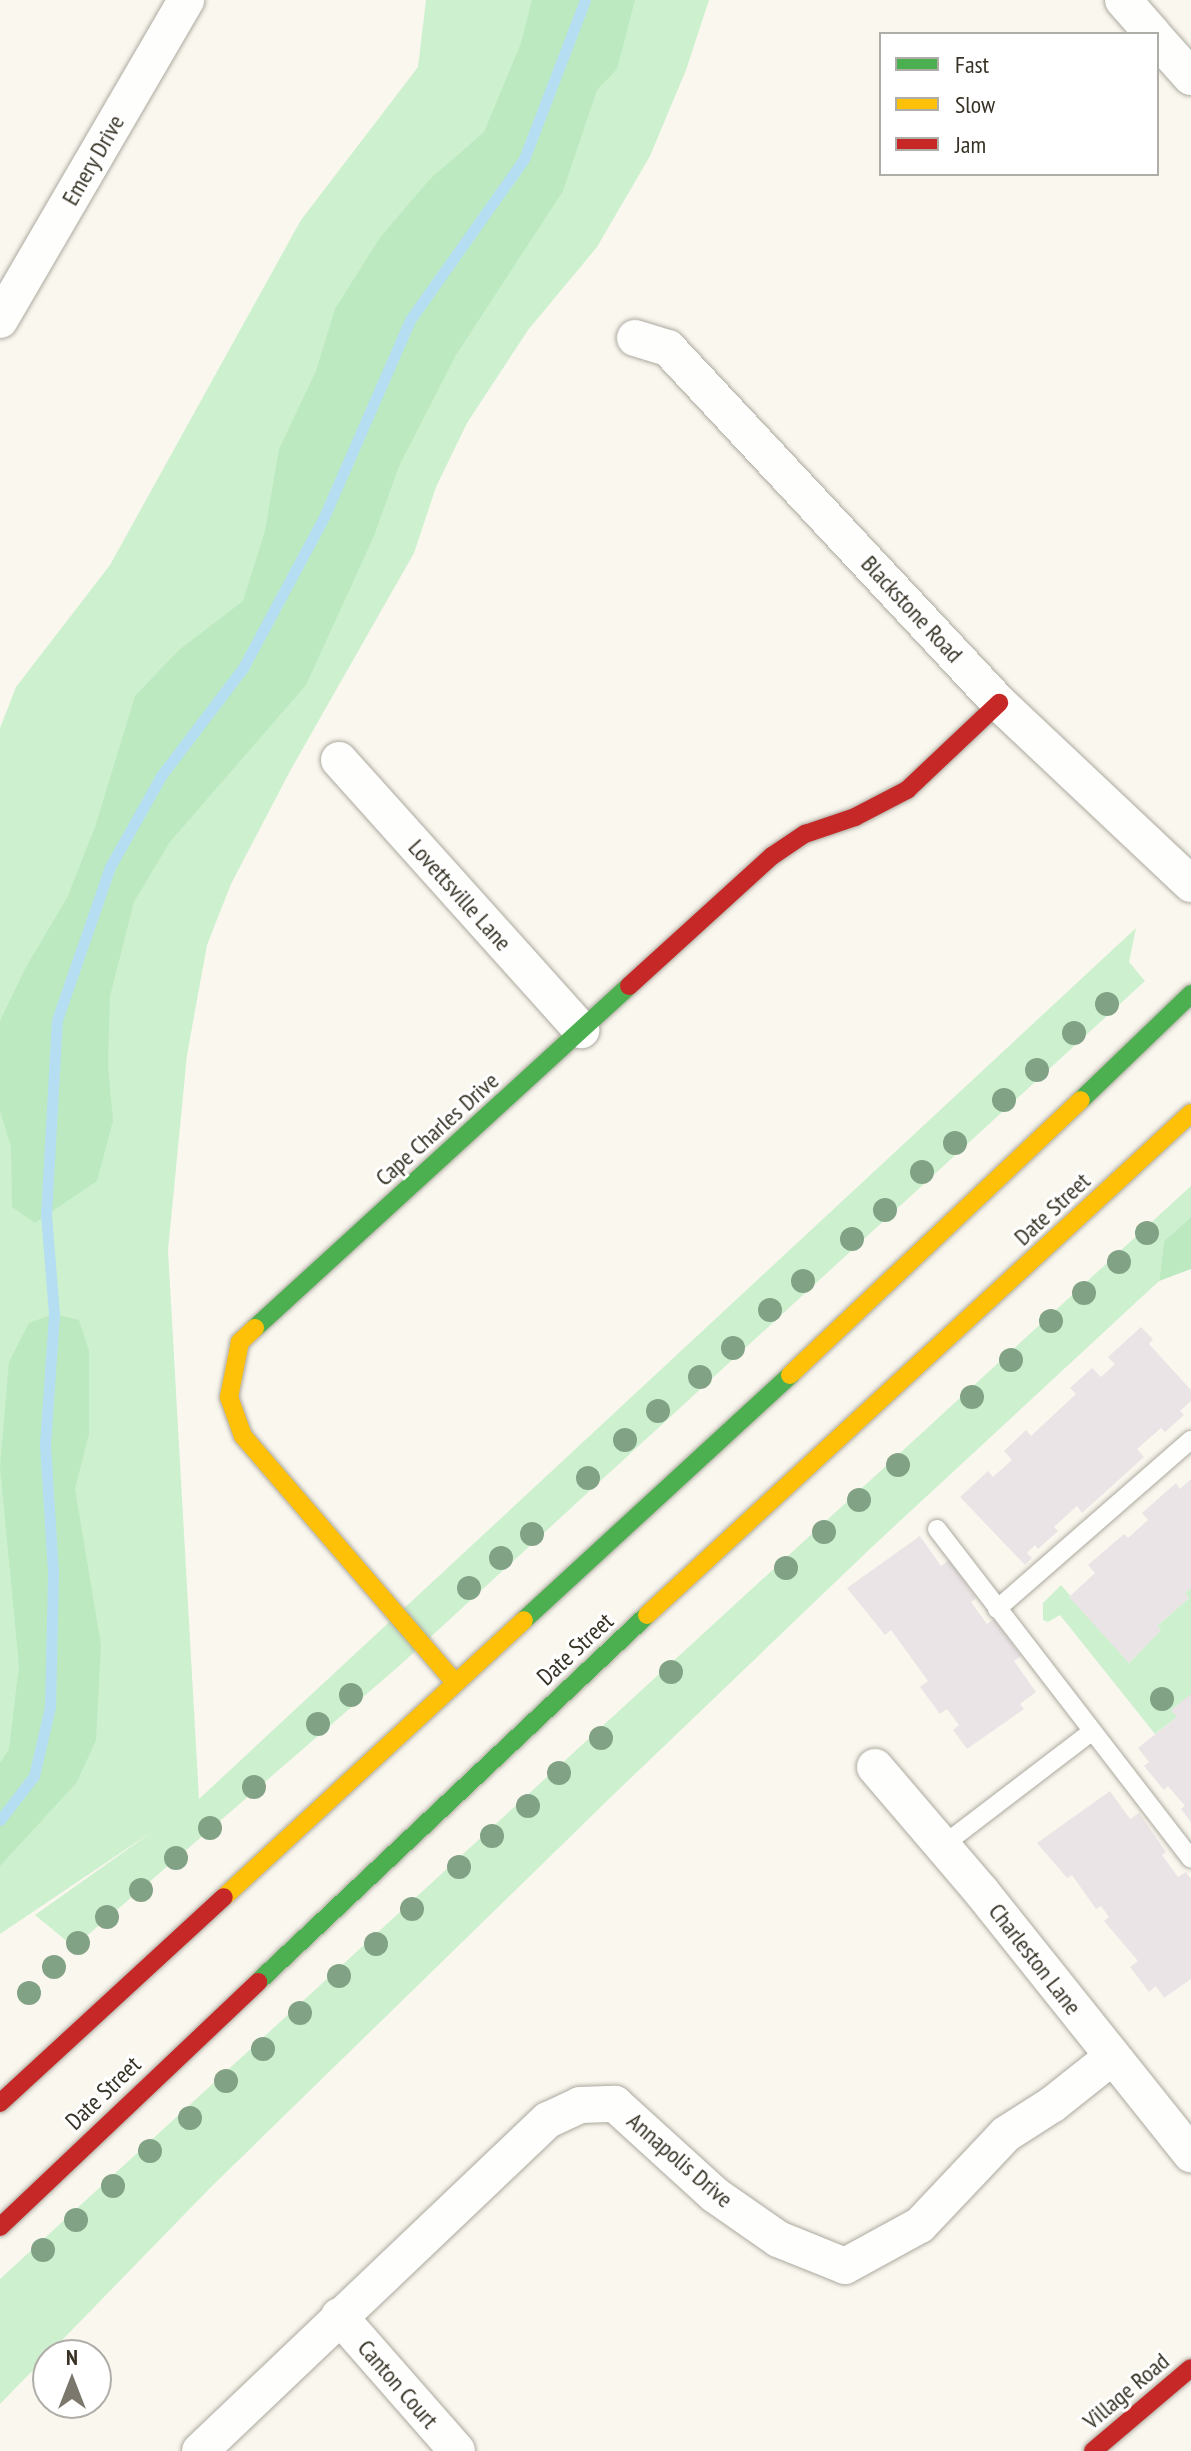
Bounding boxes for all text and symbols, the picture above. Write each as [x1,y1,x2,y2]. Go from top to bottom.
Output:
legend [879,32,1159,176]
text: Fast [955,49,989,80]
text: Slow [955,89,995,120]
street label: Emery Drive [55,109,131,211]
text: Jam [955,129,986,160]
street label: Blackstone Road [855,550,969,668]
street label: Lovettsville Lane [402,833,518,957]
street label: Cape Charles Drive [369,1066,505,1192]
street label: Date Street [1008,1167,1096,1251]
street label: Date Street [531,1607,619,1691]
street label: Charleston Lane [983,1898,1087,2020]
street label: Date Street [59,2050,147,2136]
street label: Annapolis Drive [621,2106,739,2214]
street label: Canton Court [352,2334,444,2434]
north arrow [32,2339,112,2419]
text: N [66,2343,78,2371]
street label: Village Road [1077,2347,1175,2435]

